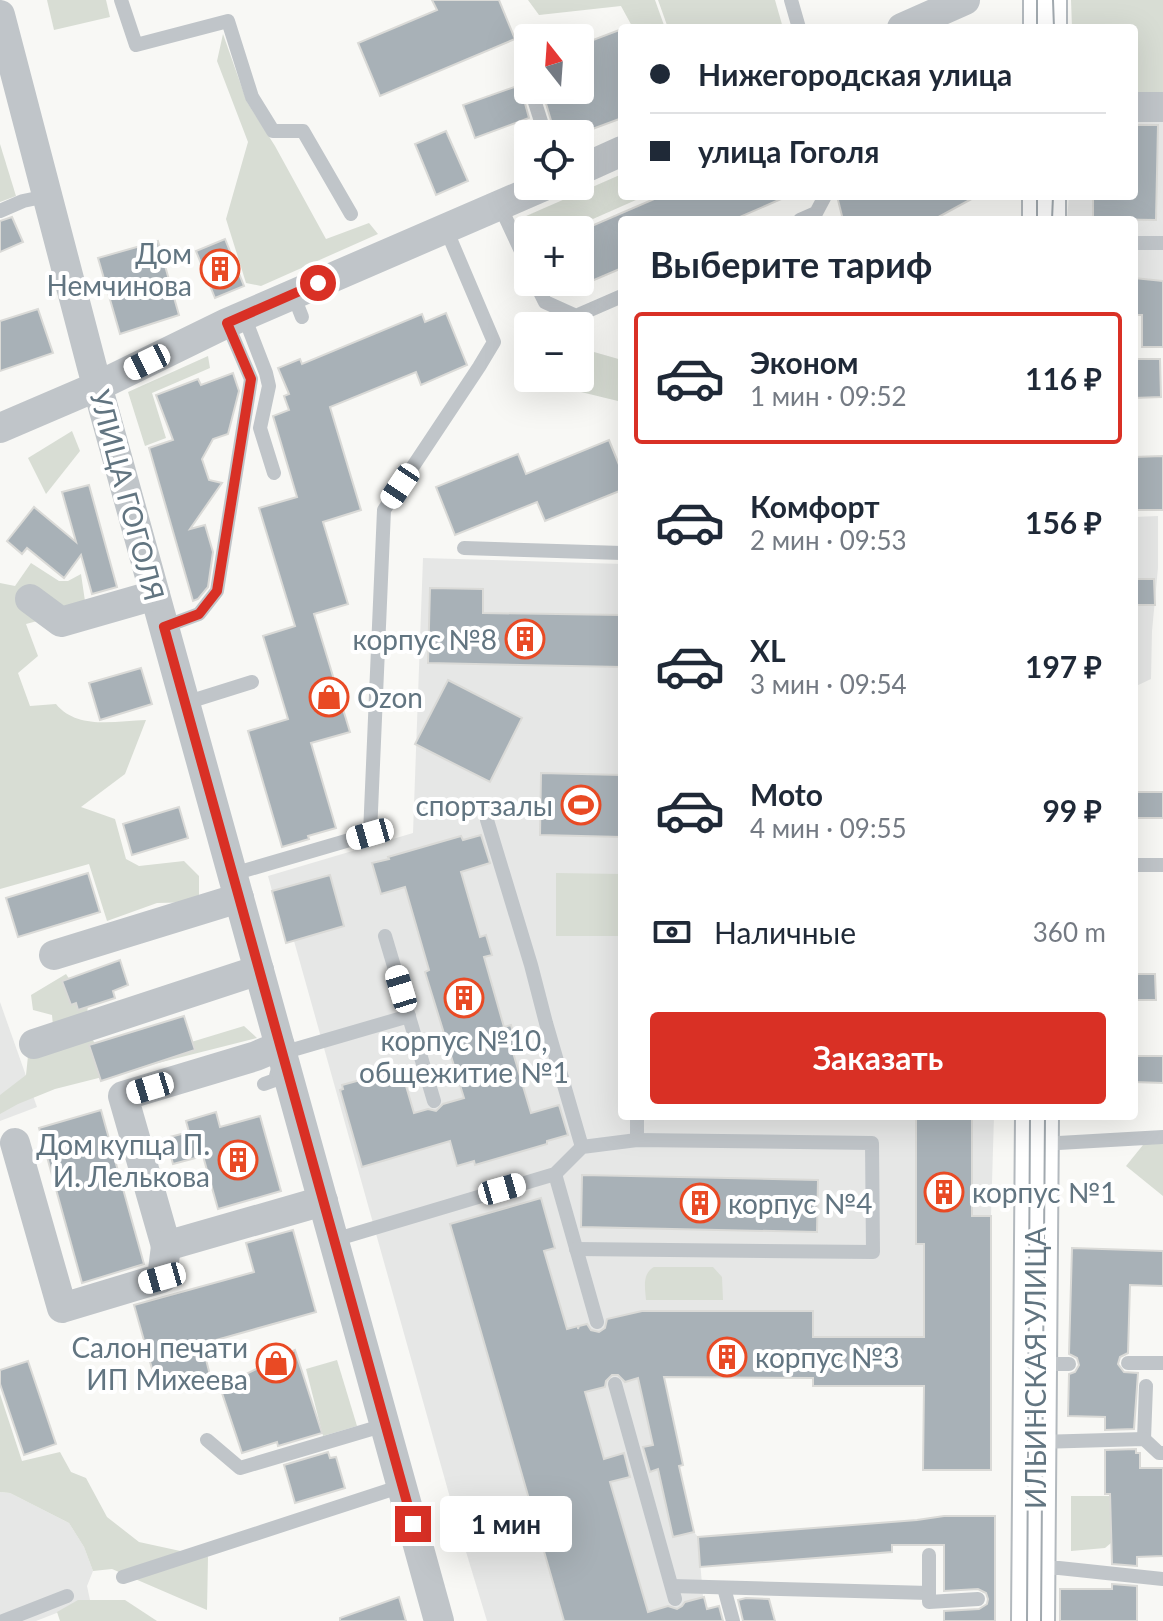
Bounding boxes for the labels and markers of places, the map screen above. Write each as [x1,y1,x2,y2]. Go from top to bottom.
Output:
place label: Дом Немчинова [47,236,192,302]
building icon: Дом Немчинова [199,248,241,290]
building icon: корпус №8 [504,618,546,660]
place label: корпус №8 [353,622,497,656]
shop icon: Ozon [308,676,350,718]
place label: Ozon [357,680,423,714]
sports icon: спортзалы [560,784,602,826]
place label: спортзалы [415,788,553,822]
building icon: корпус №10, общежитие №1 [443,977,485,1019]
place label: корпус №10, общежитие №1 [359,1023,569,1089]
place label: Дом купца П. И. Лелькова [36,1127,210,1193]
building icon: Дом купца П. И. Лелькова [217,1139,259,1181]
building icon: корпус №1 [923,1171,965,1213]
place label: корпус №1 [972,1175,1116,1209]
building icon: корпус №4 [679,1182,721,1224]
place label: корпус №4 [728,1186,872,1220]
place label: Салон печати ИП Михеева [71,1330,248,1396]
building icon: корпус №3 [706,1336,748,1378]
place label: корпус №3 [755,1340,899,1374]
shop icon: Салон печати ИП Михеева [255,1342,297,1384]

